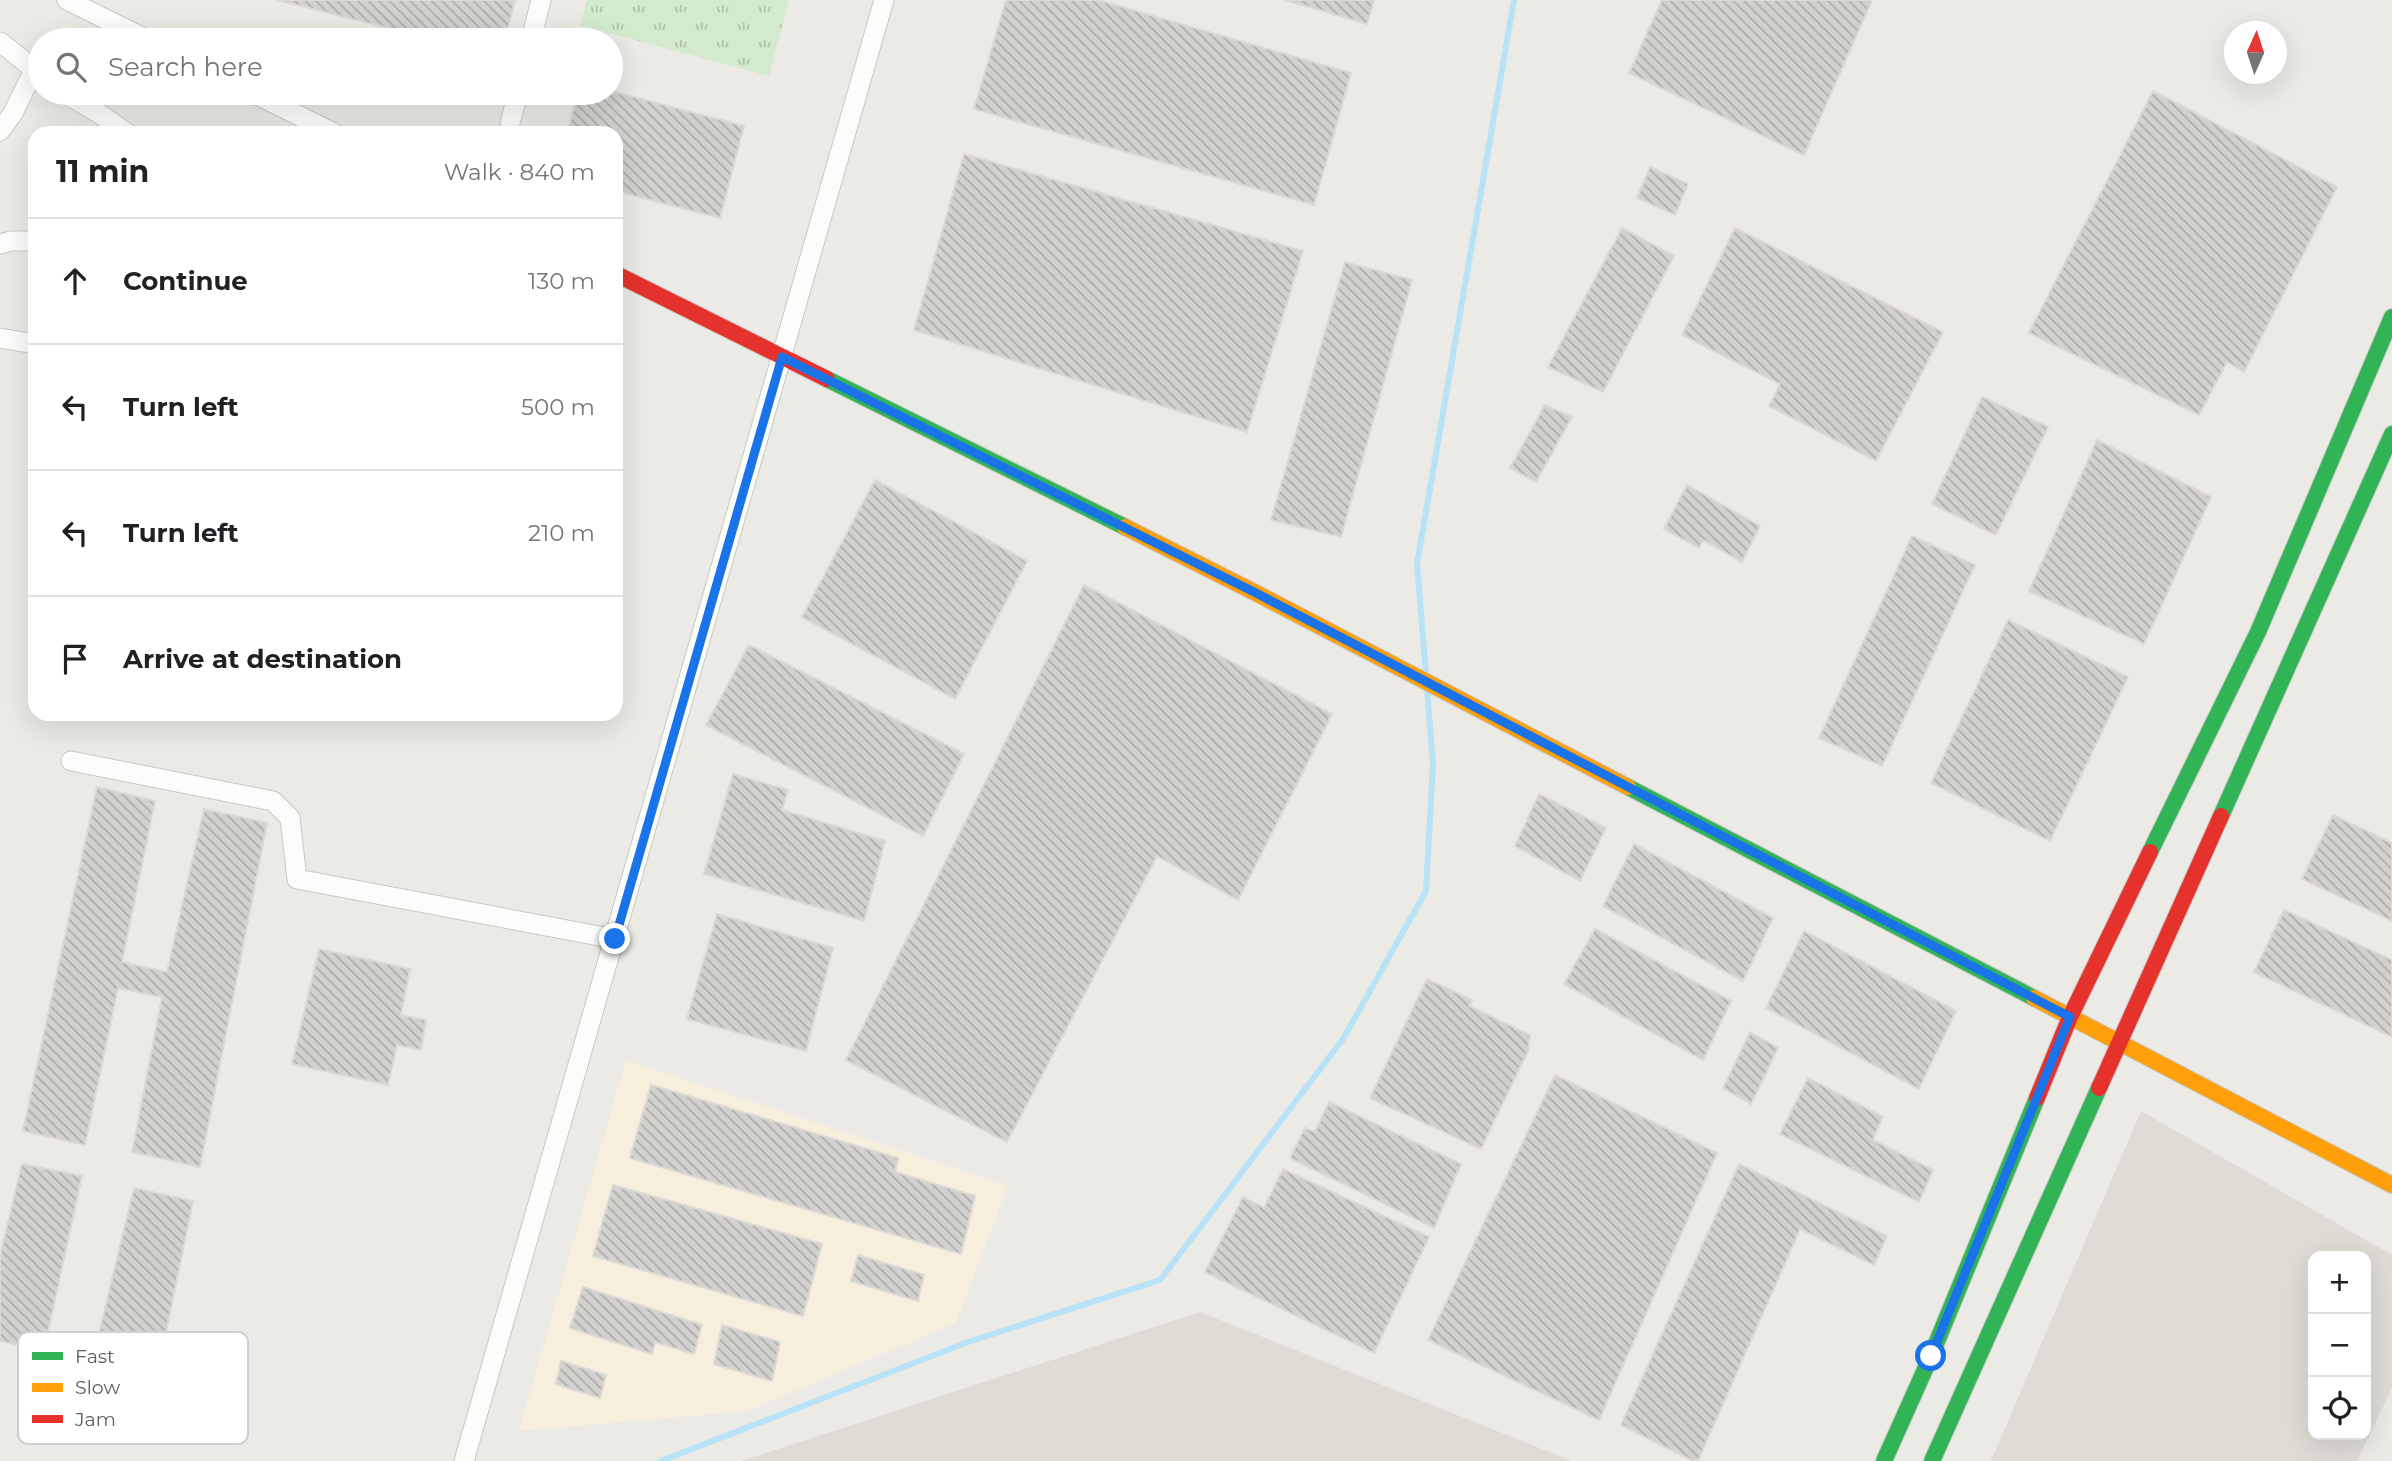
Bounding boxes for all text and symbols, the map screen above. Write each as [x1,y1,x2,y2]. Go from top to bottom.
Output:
north arrow [2224,21,2287,84]
search box [28,28,623,105]
icon: search [52,48,90,86]
text: Search here [108,51,263,83]
text: 11 min [56,153,149,190]
text: Walk · 840 m [444,158,595,186]
icon: ahead [56,262,94,300]
text: Continue [123,265,248,297]
text: 130 m [528,267,595,295]
icon: left [56,388,94,426]
text: Turn left [123,391,239,423]
text: 500 m [521,393,595,421]
icon: left [56,514,94,552]
text: Turn left [123,517,239,549]
text: 210 m [528,519,595,547]
icon: arrive [56,640,94,678]
text: Arrive at destination [123,643,402,675]
route end [599,923,630,954]
map controls [2308,1251,2371,1440]
button: + [2308,1251,2371,1314]
button: − [2308,1314,2371,1377]
legend [18,1332,248,1444]
route start [1915,1340,1946,1371]
text: Fast [75,1345,115,1368]
text: Slow [75,1376,120,1399]
button: locate [2308,1377,2371,1440]
text: Jam [74,1408,116,1431]

